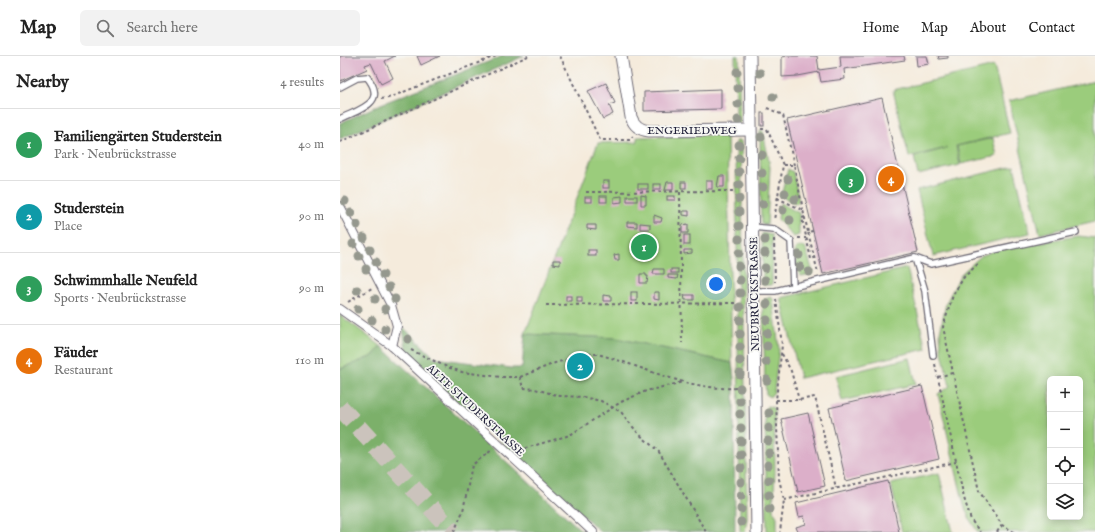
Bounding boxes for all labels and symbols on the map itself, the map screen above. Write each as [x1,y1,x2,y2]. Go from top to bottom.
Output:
street label: ENGERIEDWEG [647,124,737,138]
pin: 4 [878,164,904,194]
pin: 3 [838,165,864,195]
pin: 1 [631,232,657,262]
street label: NEUBRÜCKSTRASSE [747,236,763,351]
your location [706,274,726,294]
pin: 2 [567,351,593,381]
street label: ALTE STUDERSTRASSE [423,361,527,460]

